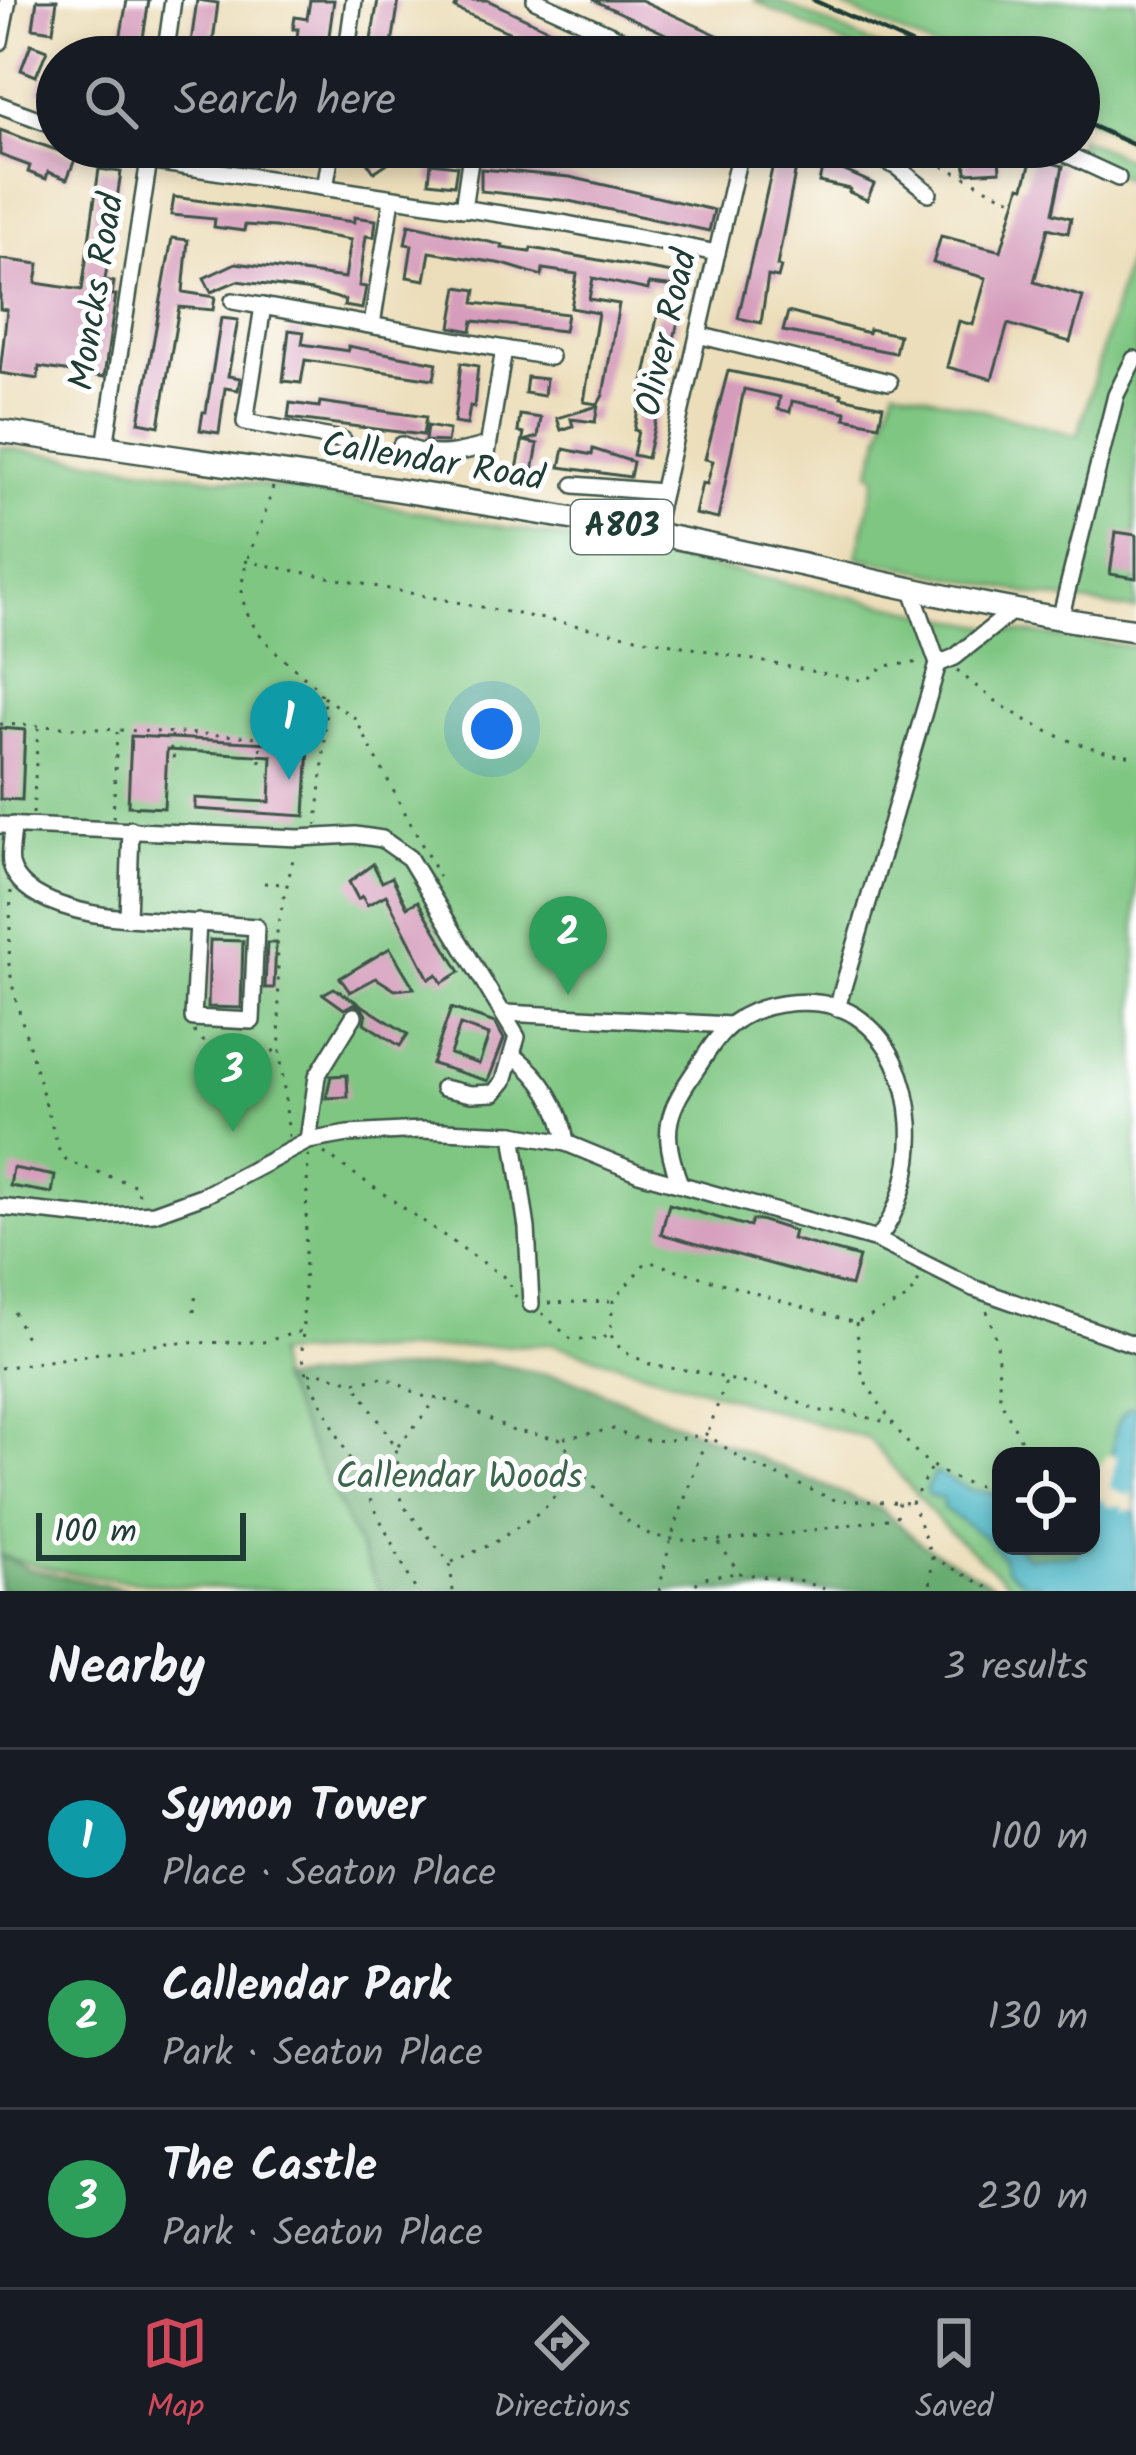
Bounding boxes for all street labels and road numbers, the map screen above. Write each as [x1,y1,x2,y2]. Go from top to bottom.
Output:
street label: Moncks Road [54,188,142,395]
street label: Oliver Road [621,243,715,422]
street label: Callendar Road [317,417,550,509]
road number: A803 [571,500,673,554]

